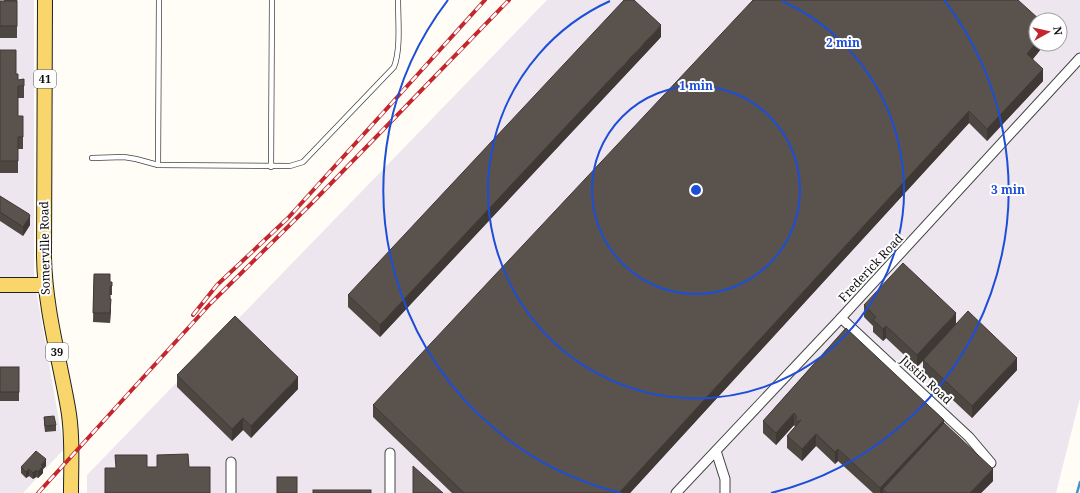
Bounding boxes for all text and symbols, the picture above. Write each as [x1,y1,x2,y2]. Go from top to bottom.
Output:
north arrow [1028,12,1068,52]
text: N [1050,25,1066,36]
text: 2 min [826,34,860,51]
road number: 41 [34,70,56,88]
text: 1 min [679,77,713,94]
text: 3 min [991,181,1025,198]
centre of rings [689,183,703,197]
street label: Somerville Road [35,200,54,295]
street label: Frederick Road [835,229,907,305]
road number: 39 [46,343,68,361]
street label: Justin Road [896,351,956,408]

